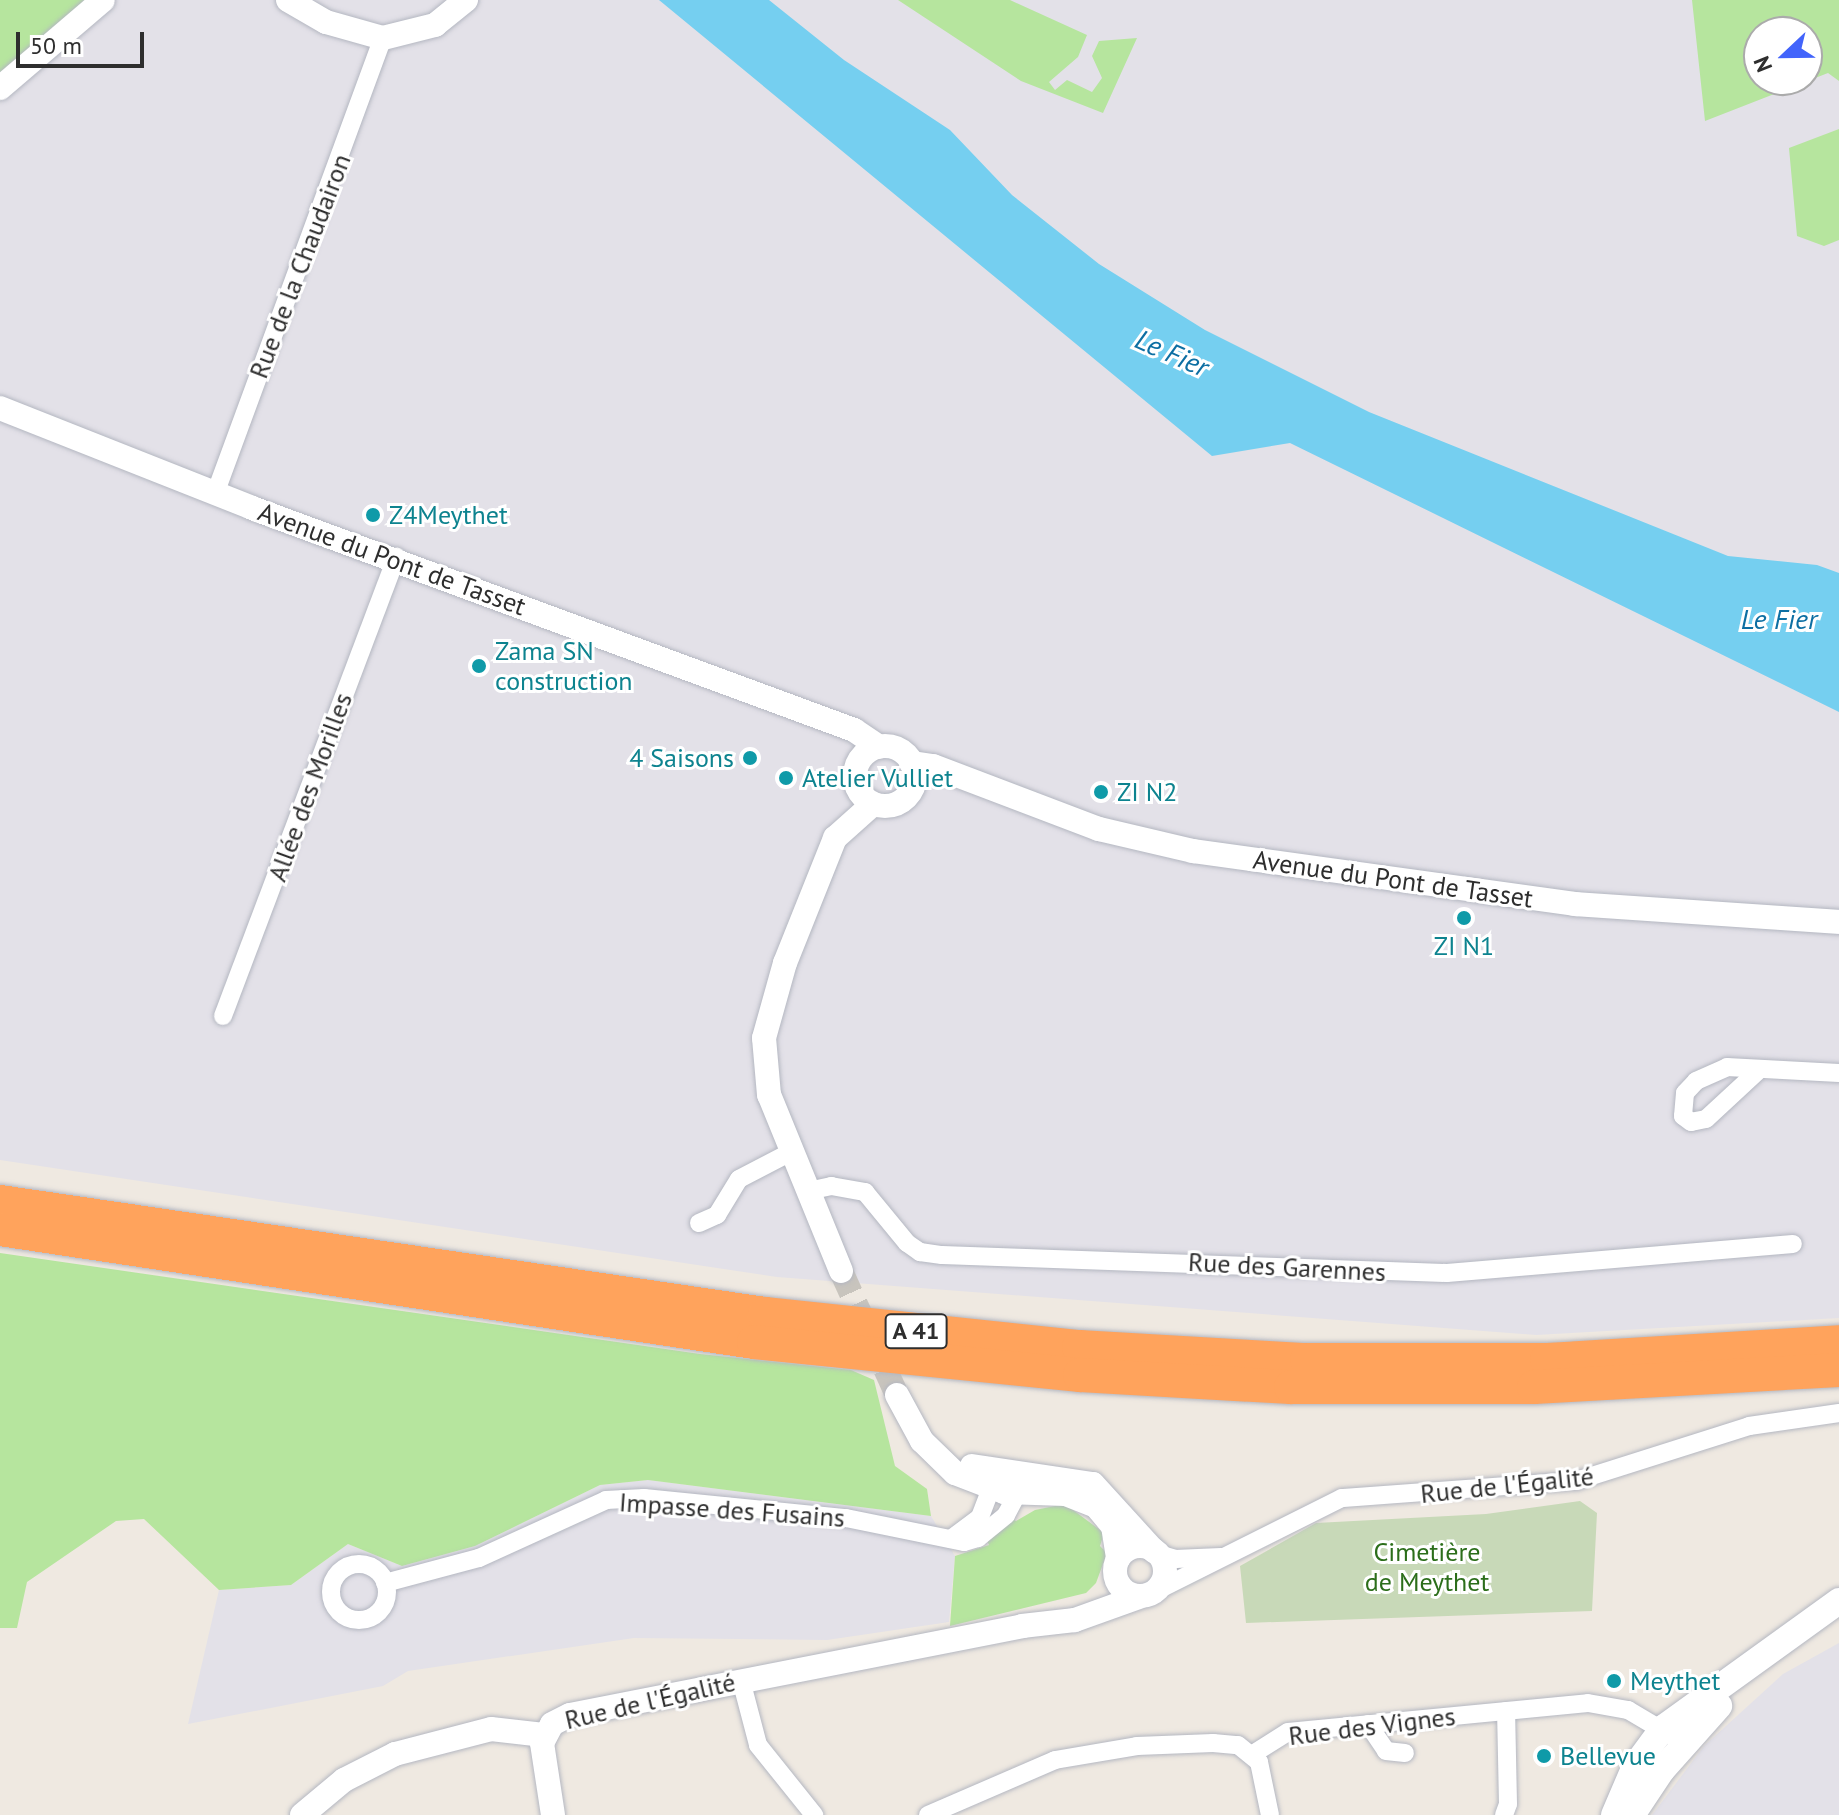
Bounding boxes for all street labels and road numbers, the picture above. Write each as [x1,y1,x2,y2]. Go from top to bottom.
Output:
street label: Rue de la Chaudairon [243,149,357,383]
street label: Avenue du Pont de Tasset [254,496,530,622]
street label: Allée des Morilles [261,689,359,885]
street label: Avenue du Pont de Tasset [1251,844,1535,914]
street label: Rue des Garennes [1187,1246,1387,1288]
road number: A 41 [884,1311,948,1351]
street label: Rue de l'Égalité [1419,1460,1595,1510]
street label: Impasse des Fusains [618,1487,846,1533]
street label: Rue de l'Égalité [562,1666,738,1736]
street label: Rue des Vignes [1286,1700,1458,1752]

